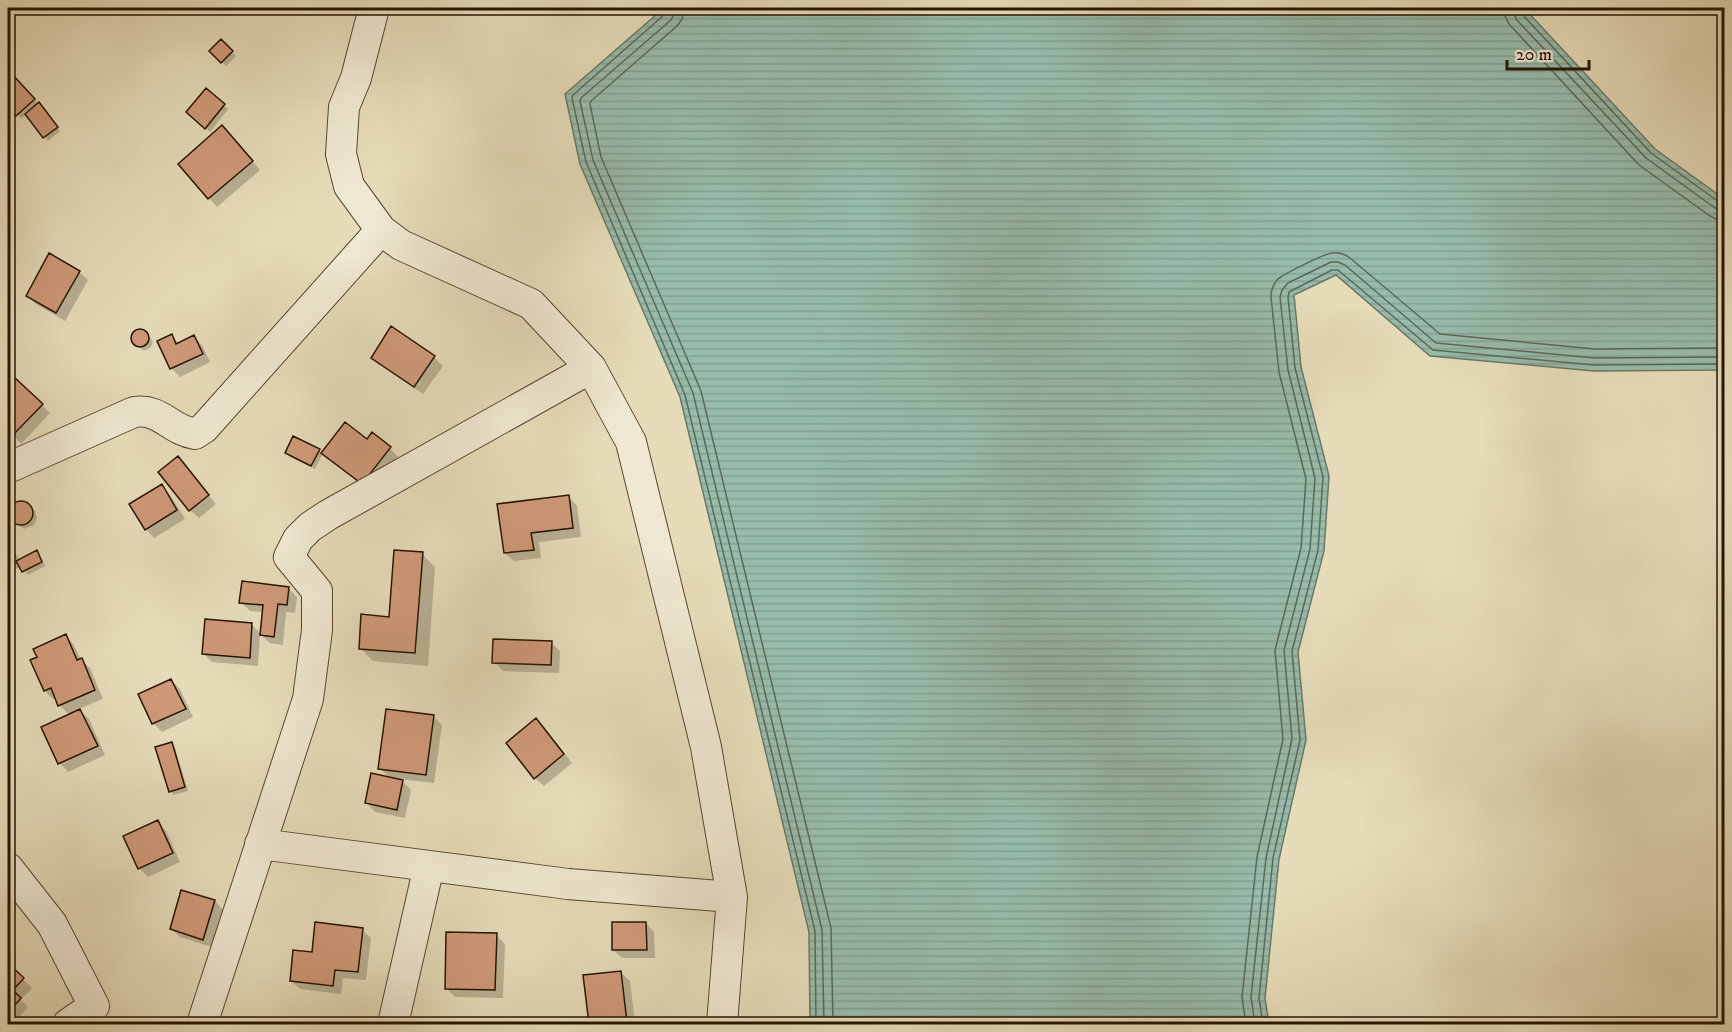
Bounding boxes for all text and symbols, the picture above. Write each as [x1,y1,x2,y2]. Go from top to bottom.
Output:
scale bar [1507,33,1590,71]
text: 20 m [1516,44,1552,66]

